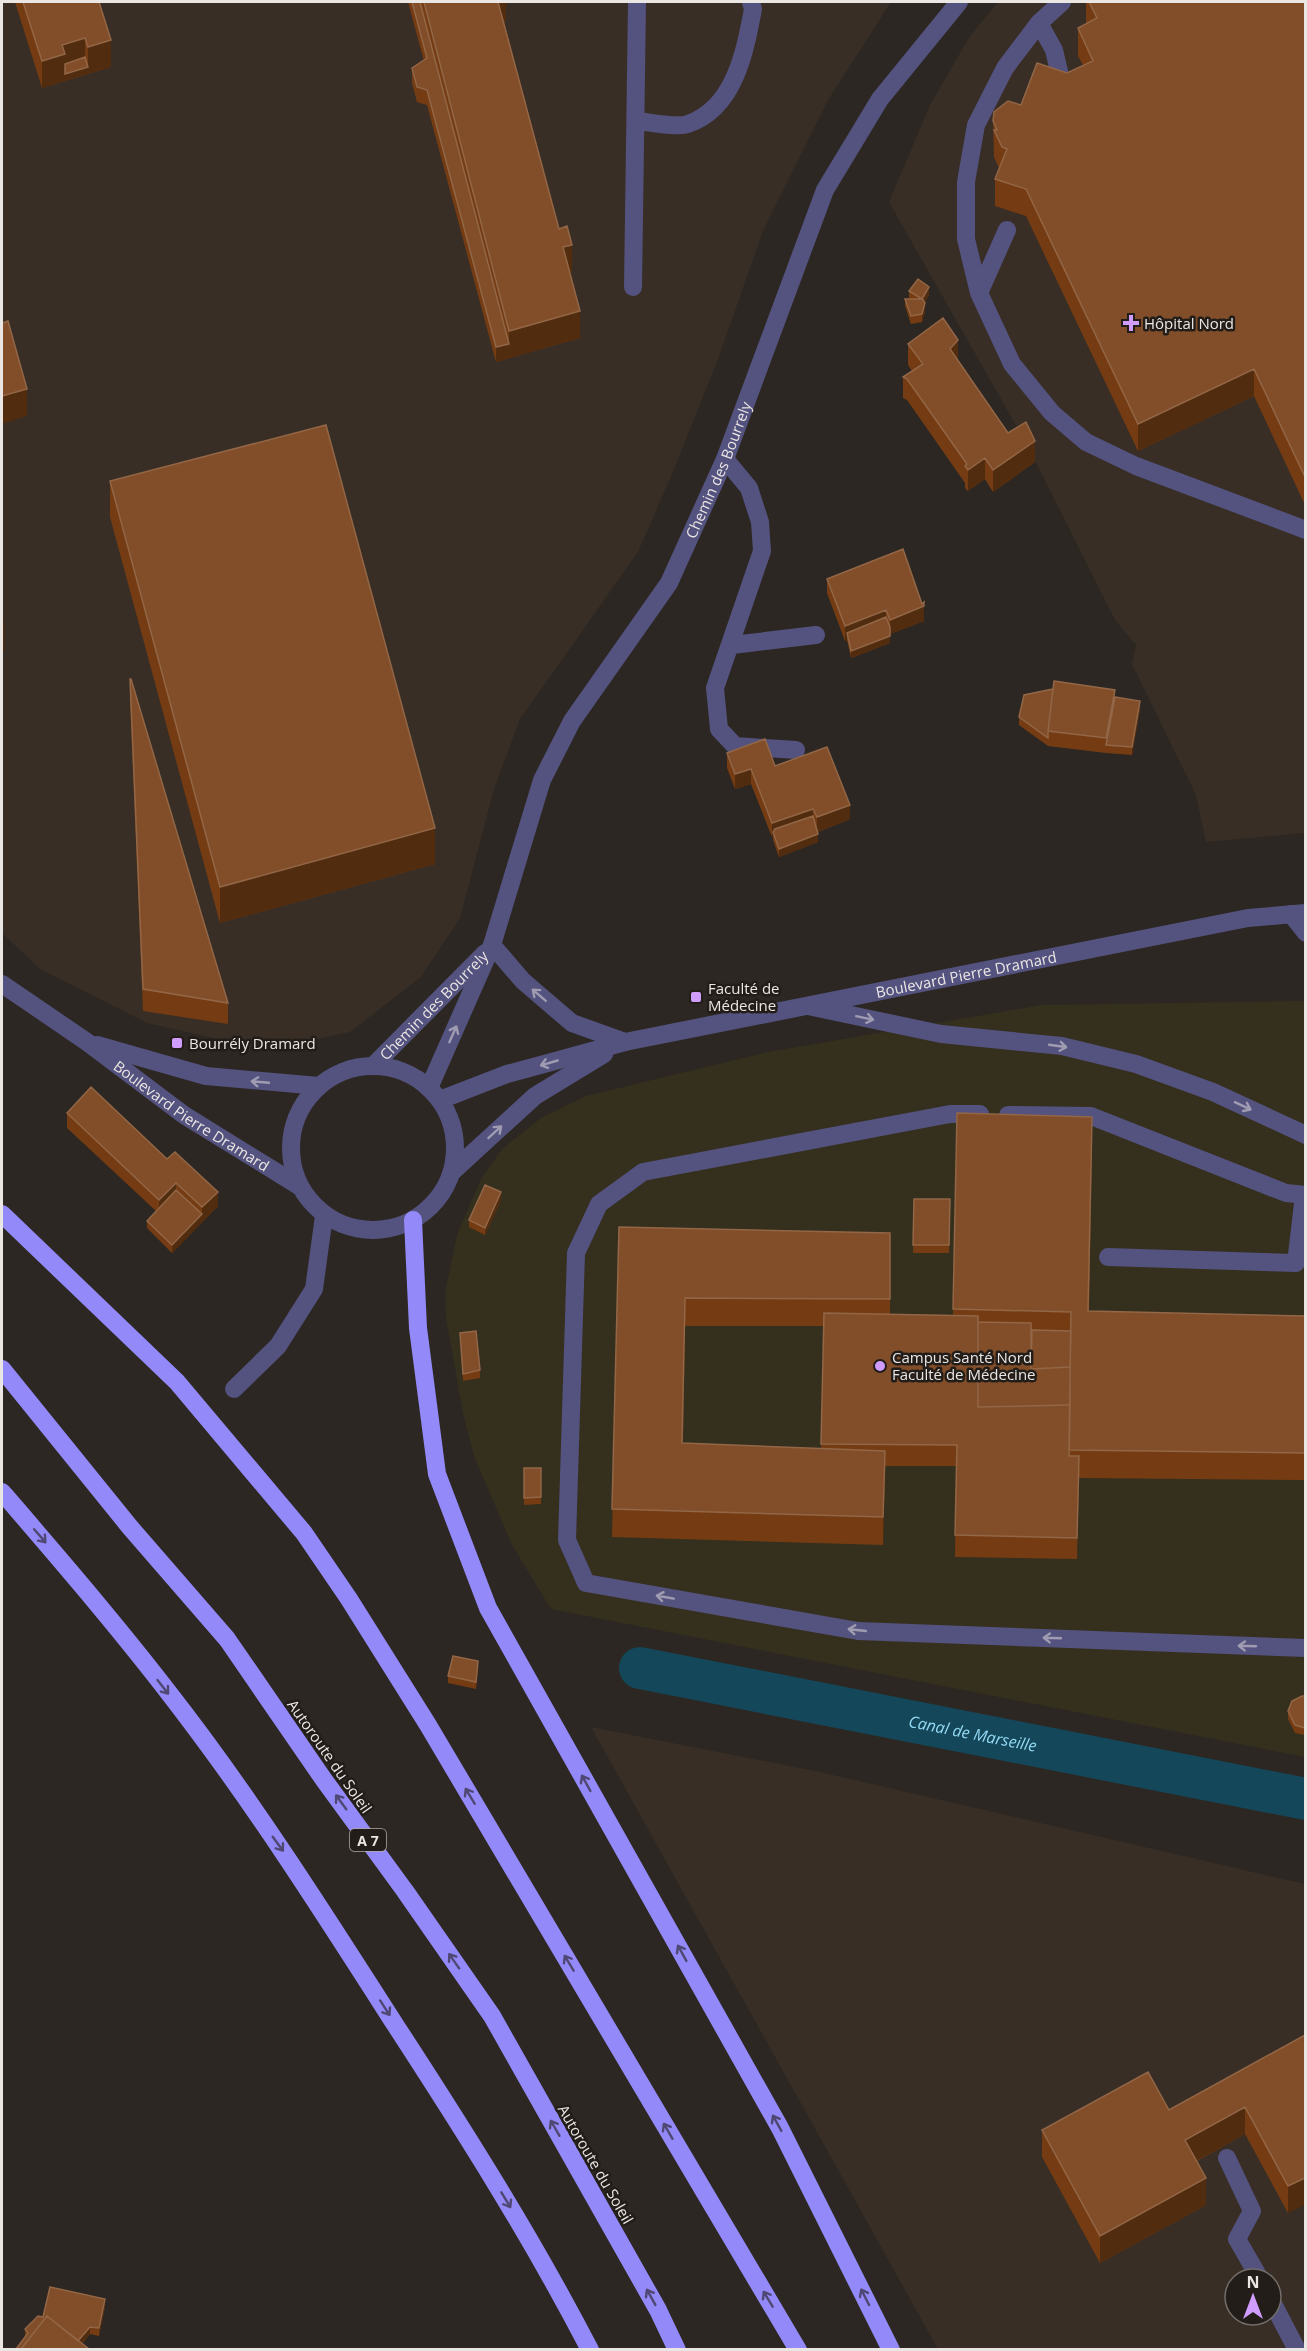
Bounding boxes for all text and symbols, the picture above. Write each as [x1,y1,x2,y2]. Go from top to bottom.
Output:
place label: Hôpital Nord [1144,313,1234,333]
marker: Hôpital Nord [1122,314,1140,332]
street label: Chemin des Bourrely [681,398,756,541]
street label: Chemin des Bourrely [375,945,493,1064]
street label: Boulevard Pierre Dramard [874,946,1058,1002]
place label: Faculté de Médecine [708,978,780,1015]
one-way arrow [532,988,547,1002]
marker: Faculté de Médecine [689,990,703,1004]
one-way arrow [855,1013,874,1024]
one-way arrow [447,1026,459,1044]
place label: Bourrély Dramard [189,1033,316,1053]
marker: Bourrély Dramard [170,1036,184,1050]
one-way arrow [1047,1040,1067,1051]
street label: Boulevard Pierre Dramard [110,1056,273,1175]
one-way arrow [540,1058,559,1069]
one-way arrow [251,1076,271,1087]
one-way arrow [1233,1100,1251,1112]
one-way arrow [488,1125,503,1139]
place label: Campus Santé Nord Faculté de Médecine [892,1347,1036,1384]
marker: Campus Santé Nord Faculté de Médecine [873,1359,887,1373]
one-way arrow [33,1528,47,1543]
one-way arrow [656,1591,676,1602]
one-way arrow [848,1624,868,1635]
one-way arrow [1043,1633,1063,1644]
one-way arrow [1238,1640,1258,1651]
one-way arrow [157,1679,170,1695]
street label: Autoroute du Soleil [283,1695,377,1817]
water label: Canal de Marseille [907,1710,1039,1757]
one-way arrow [580,1775,592,1792]
one-way arrow [463,1788,475,1805]
one-way arrow [334,1795,347,1811]
road number: A 7 [350,1829,386,1851]
one-way arrow [272,1836,285,1852]
one-way arrow [676,1945,688,1962]
one-way arrow [448,1953,460,1970]
one-way arrow [563,1955,575,1972]
one-way arrow [379,1999,391,2016]
street label: Autoroute du Soleil [554,2101,638,2227]
one-way arrow [771,2115,783,2132]
one-way arrow [549,2119,560,2137]
one-way arrow [662,2123,674,2140]
one-way arrow [500,2191,512,2208]
north arrow [1223,2267,1283,2327]
text: N [1246,2271,1260,2293]
one-way arrow [645,2289,657,2306]
one-way arrow [859,2289,870,2307]
one-way arrow [761,2291,773,2308]

